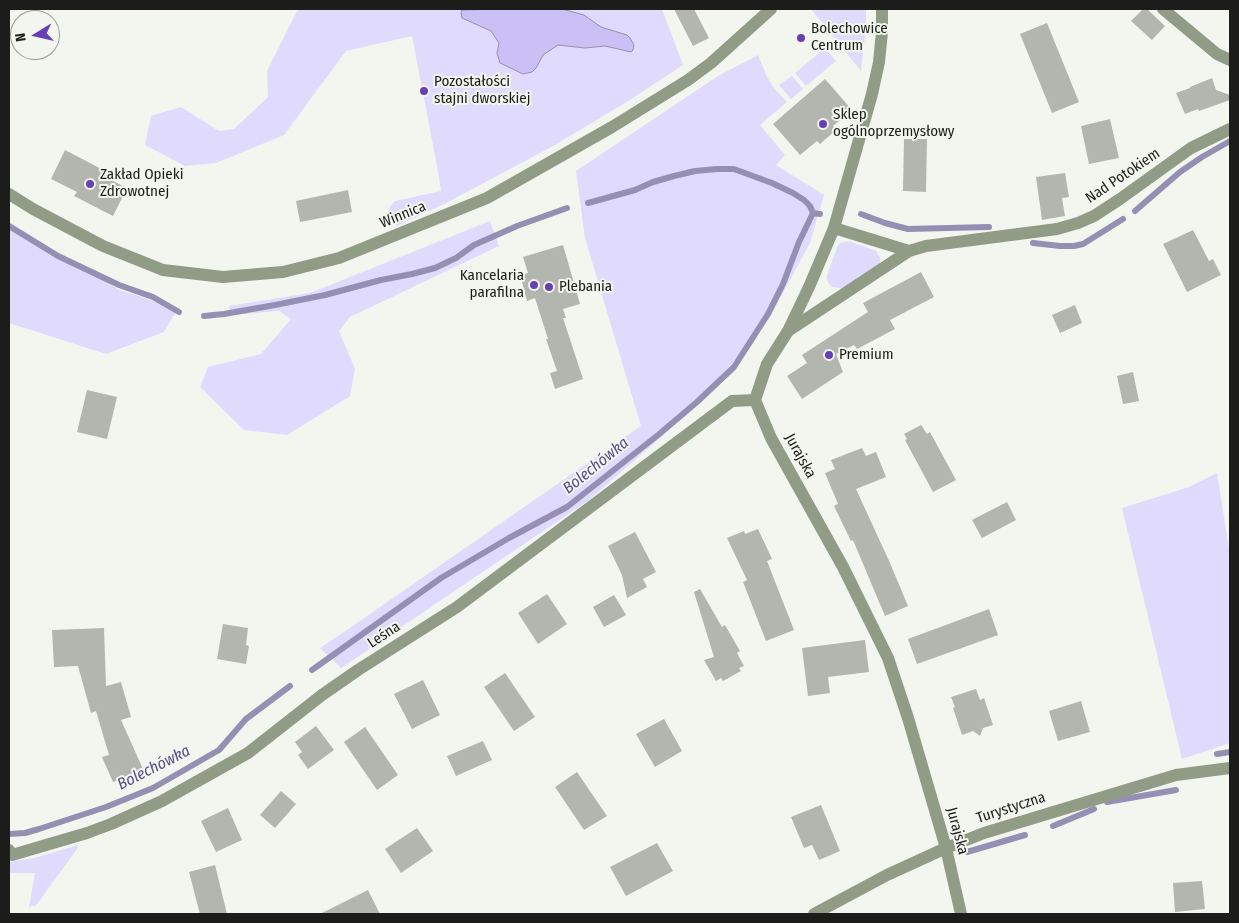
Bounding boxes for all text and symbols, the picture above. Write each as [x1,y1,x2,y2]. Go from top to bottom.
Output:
north arrow [10,10,60,60]
place label: Bolechowice Centrum [811,20,888,55]
text: N [12,32,30,43]
marker: Bolechowice Centrum [795,32,807,44]
place label: Pozostałości stajni dworskiej [434,73,531,108]
marker: Pozostałości stajni dworskiej [418,85,430,97]
place label: Sklep ogólnoprzemysłowy [833,106,955,141]
marker: Sklep ogólnoprzemysłowy [817,118,829,130]
street label: Nad Potokiem [1082,145,1164,207]
place label: Zakład Opieki Zdrowotnej [100,166,184,201]
marker: Zakład Opieki Zdrowotnej [84,178,96,190]
street label: Winnica [377,198,429,232]
place label: Kancelaria parafilna [460,267,524,302]
place label: Plebania [559,278,612,296]
marker: Kancelaria parafilna [528,279,540,291]
marker: Plebania [543,281,555,293]
place label: Premium [839,346,893,364]
marker: Premium [823,349,835,361]
street label: Jurajska [780,431,820,481]
water label: Bolechówka [559,434,633,498]
street label: Leśna [364,618,404,652]
water label: Bolechówka [114,742,194,794]
street label: Turystyczna [974,788,1048,828]
street label: Jurajska [942,805,972,857]

